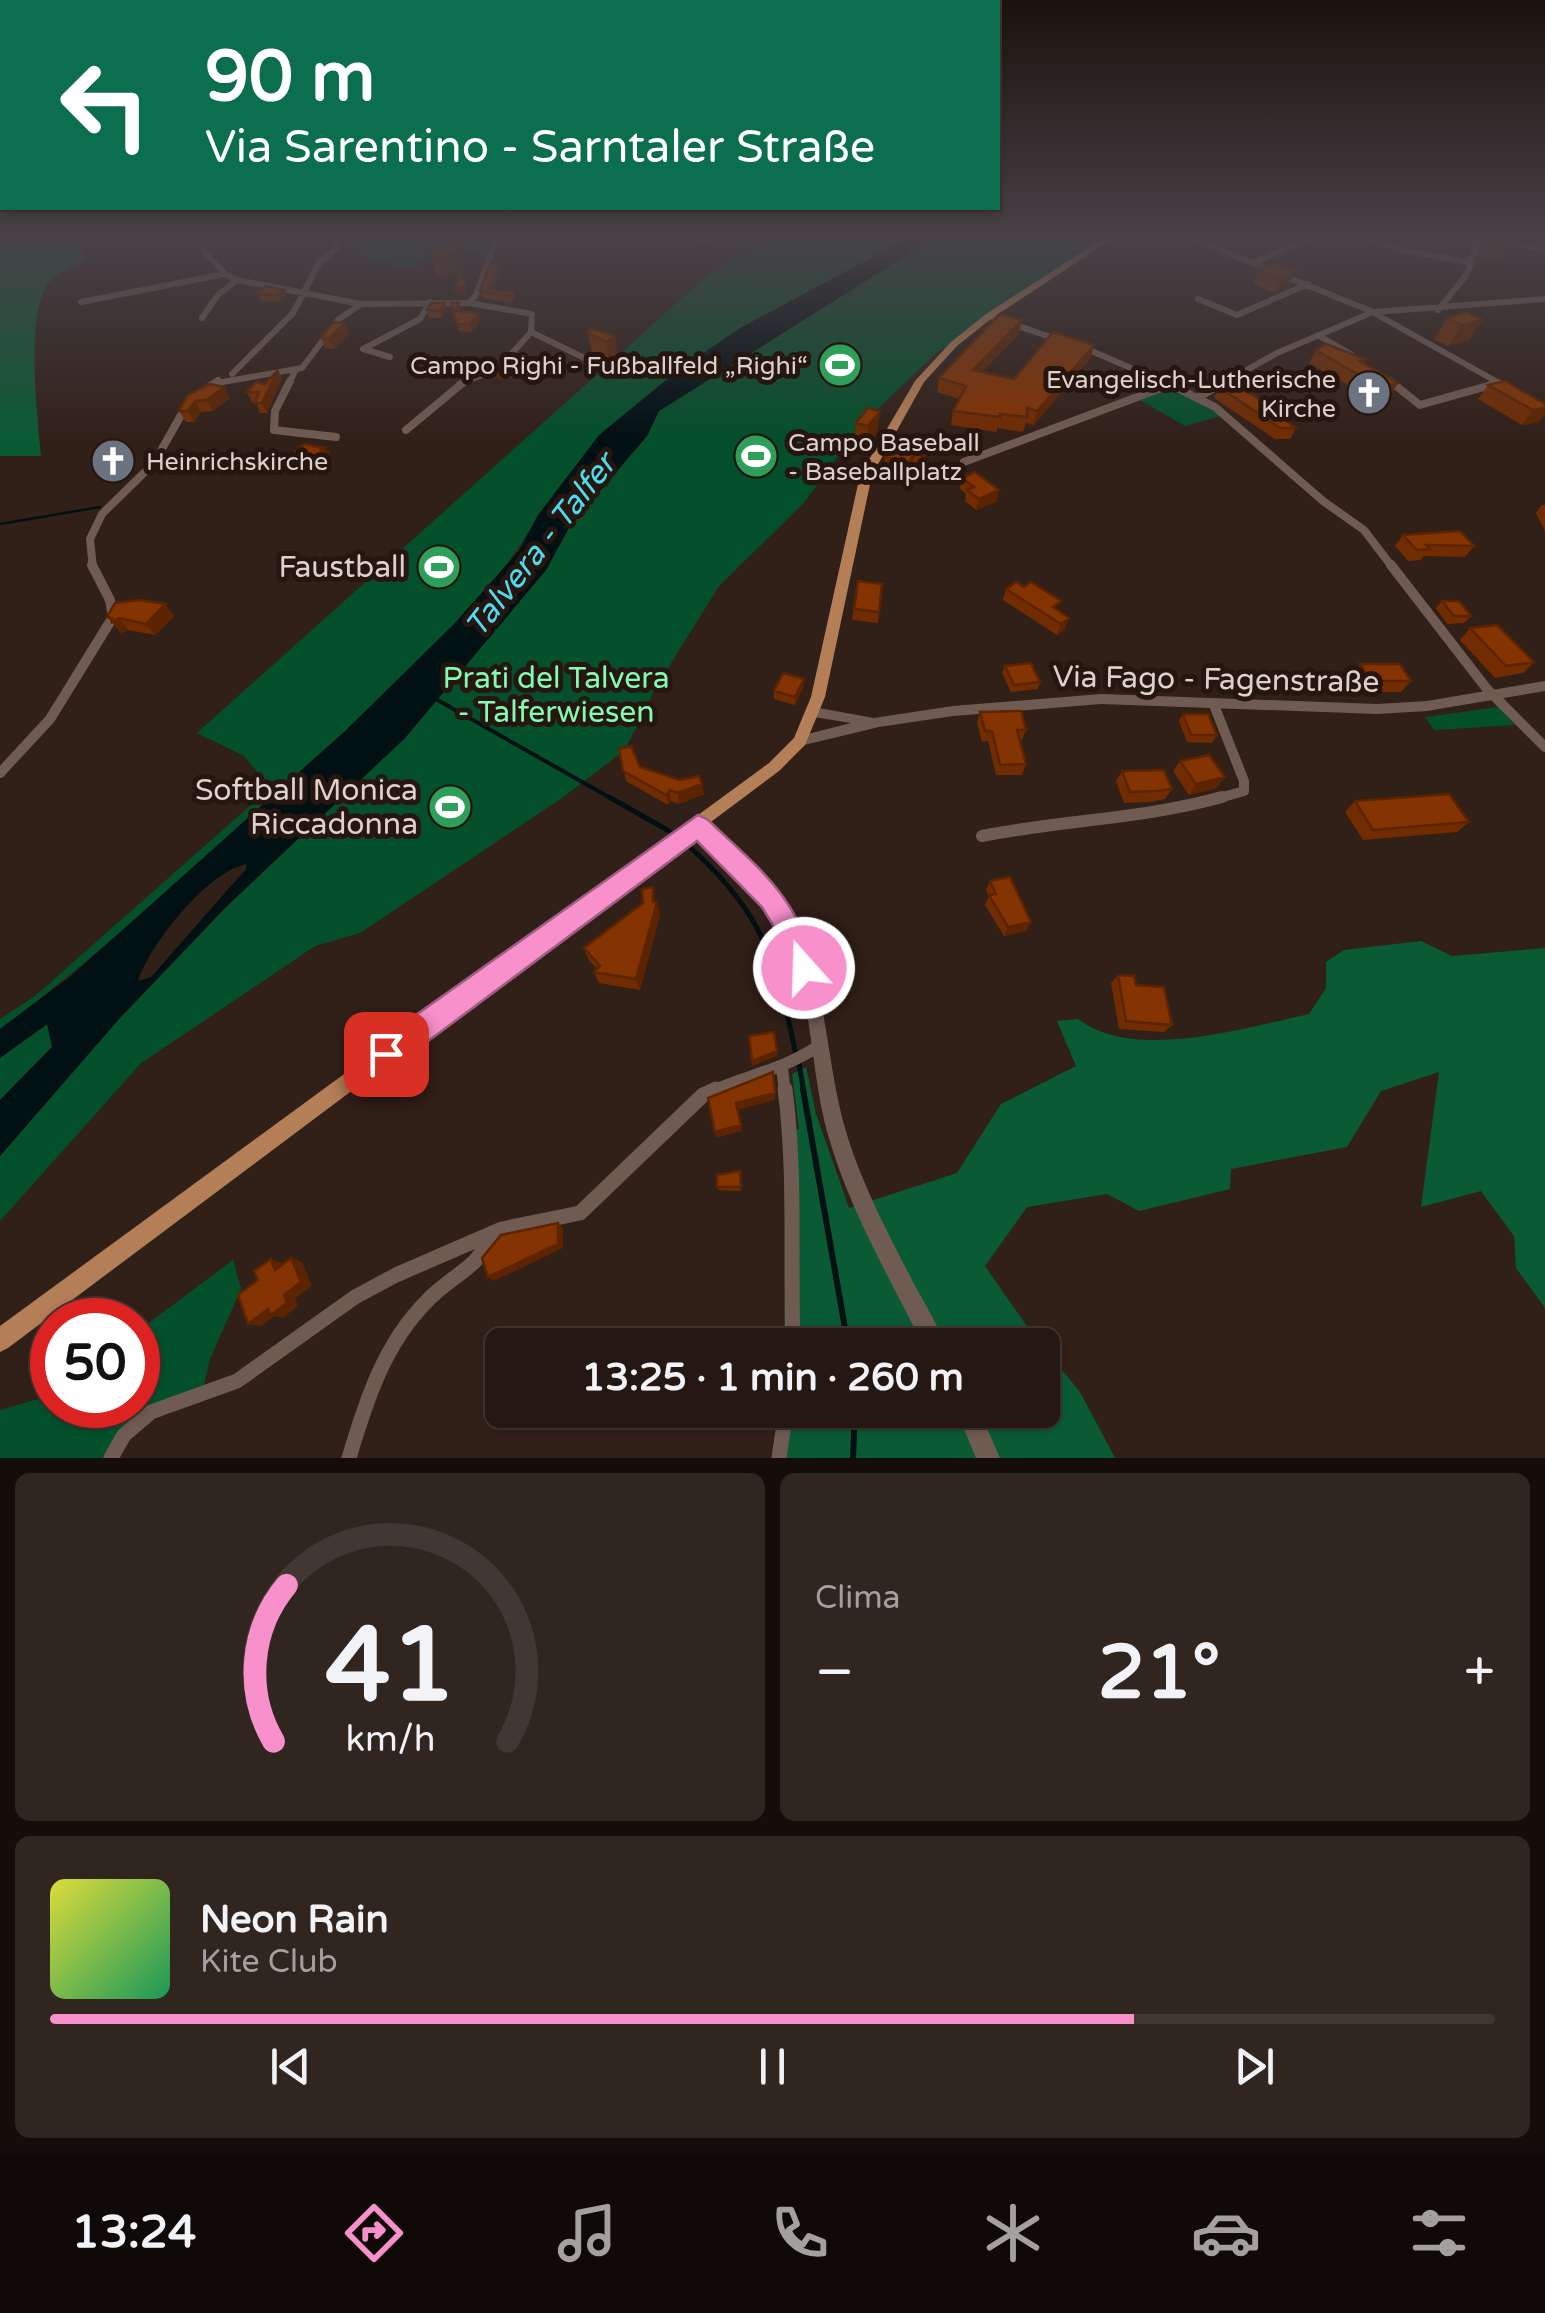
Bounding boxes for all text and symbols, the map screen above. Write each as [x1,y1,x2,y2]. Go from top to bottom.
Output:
text: 90 m [205,36,375,120]
icon: left [40,40,170,170]
text: Via Sarentino - Sarntaler Straße [205,121,875,175]
sports icon: Campo Righi - Fußballfeld „Righi“ [817,342,863,388]
place label: Campo Righi - Fußballfeld „Righi“ [410,351,808,381]
place label: Evangelisch-Lutherische Kirche [1046,365,1336,424]
church icon: Evangelisch-Lutherische Kirche [1346,370,1392,416]
place label: Campo Baseball - Baseballplatz [788,428,980,487]
sports icon: Campo Baseball - Baseballplatz [733,433,779,479]
church icon: Heinrichskirche [90,438,136,484]
water label: Talvera - Talfer [457,443,626,645]
place label: Heinrichskirche [146,447,328,477]
sports icon: Faustball [416,544,462,590]
place label: Faustball [279,549,406,586]
street label: Via Fago - Fagenstraße [1052,658,1380,701]
park label: Prati del Talvera - Talferwiesen [442,660,670,731]
place label: Softball Monica Riccadonna [195,772,418,843]
sports icon: Softball Monica Riccadonna [427,784,473,830]
position arrow [752,916,856,1020]
pin [344,1012,429,1097]
icon: arrive [359,1027,414,1082]
speed limit sign: 50 [30,1298,160,1428]
text: 13:25 · 1 min · 260 m [581,1355,964,1401]
text: Clima [815,1579,901,1617]
text: 41 [325,1604,455,1729]
text: 21° [1098,1628,1220,1718]
text: − [815,1640,854,1706]
text: + [1464,1640,1495,1706]
text: km/h [345,1718,435,1761]
text: Neon Rain [200,1897,389,1943]
text: Kite Club [200,1943,338,1981]
icon: previous [263,2039,318,2094]
icon: pause [745,2039,800,2094]
icon: next [1227,2039,1282,2094]
icon: directions [339,2198,409,2268]
icon: music [552,2198,622,2268]
icon: phone [765,2198,835,2268]
icon: climate [978,2198,1048,2268]
icon: car [1191,2198,1261,2268]
icon: filters [1404,2198,1474,2268]
text: 13:24 [71,2206,196,2260]

